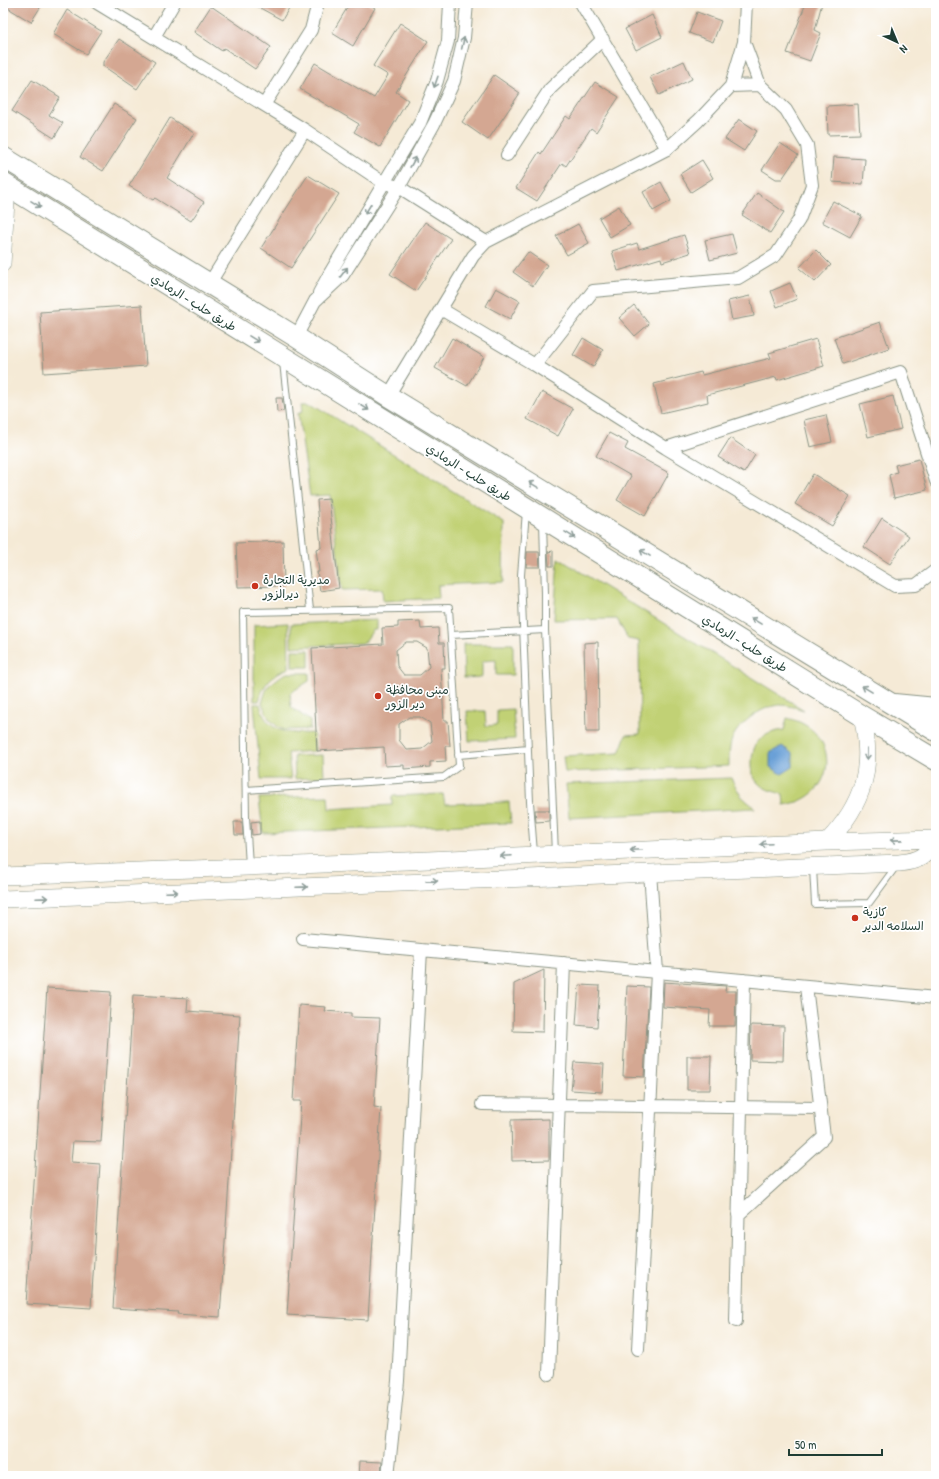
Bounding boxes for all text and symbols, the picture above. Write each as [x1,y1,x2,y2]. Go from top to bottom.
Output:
north arrow [877,22,917,62]
one-way arrow [459,37,467,50]
text: N [897,42,911,56]
one-way arrow [432,76,440,88]
one-way arrow [409,156,417,168]
one-way arrow [30,200,41,208]
one-way arrow [364,203,372,215]
one-way arrow [340,267,348,278]
street label: طريق حلب - الرمادي [148,269,240,336]
one-way arrow [248,335,260,343]
one-way arrow [358,403,369,411]
street label: طريق حلب - الرمادي [423,439,515,506]
one-way arrow [528,481,540,489]
one-way arrow [564,531,576,539]
one-way arrow [640,549,651,557]
place label: مديرية التجارة ديرالزور [262,571,330,602]
marker: مديرية التجارة ديرالزور [250,581,260,591]
street label: طريق حلب - الرمادي [699,610,791,677]
one-way arrow [750,616,762,624]
place label: مبنى محافظة دير الزور [385,681,449,712]
one-way arrow [861,684,873,692]
marker: مبنى محافظة دير الزور [373,691,383,701]
one-way arrow [863,747,871,760]
one-way arrow [890,836,903,844]
one-way arrow [760,841,773,848]
one-way arrow [630,847,643,854]
one-way arrow [500,852,513,860]
one-way arrow [425,878,438,885]
one-way arrow [295,883,308,890]
one-way arrow [165,888,178,896]
one-way arrow [35,894,48,901]
place label: كازية السلامه الدير [862,903,924,934]
marker: كازية السلامه الدير [850,913,860,923]
scale bar [789,1431,882,1457]
text: 50 m [795,1436,816,1453]

